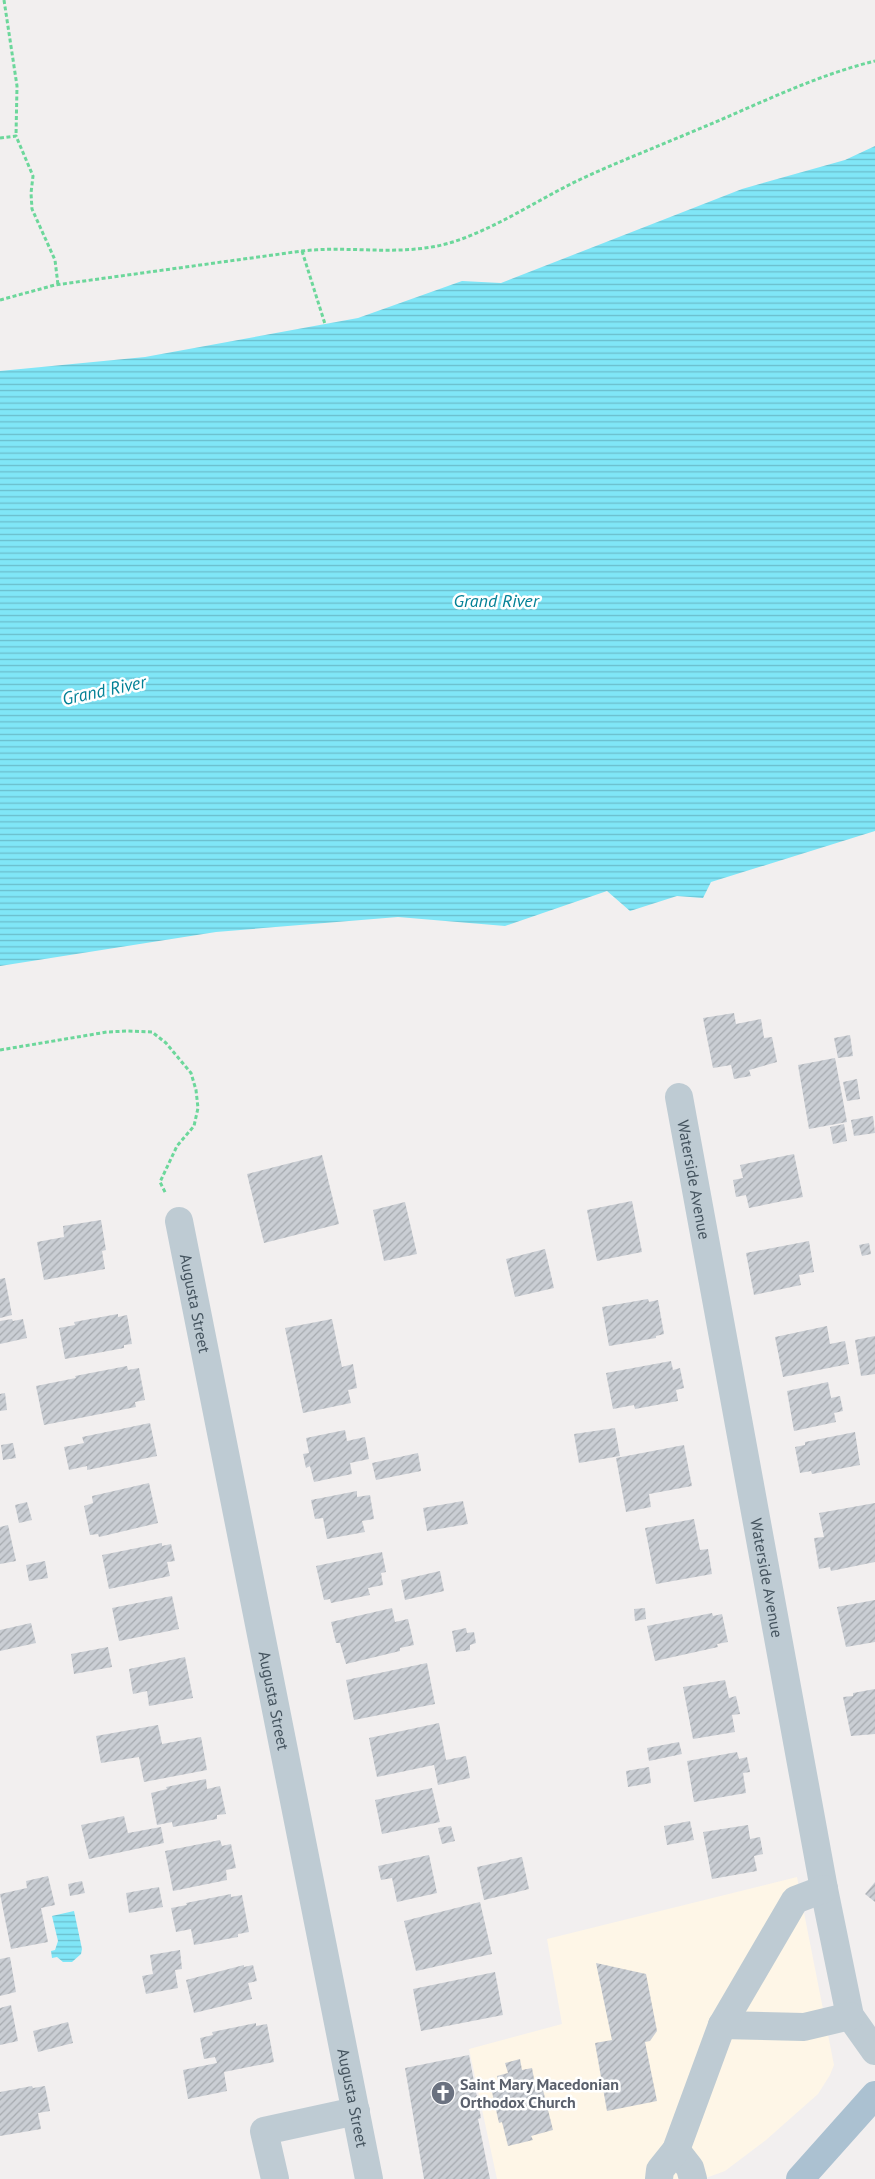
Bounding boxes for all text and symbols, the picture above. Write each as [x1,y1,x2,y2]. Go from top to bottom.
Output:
water label: Grand River [453,589,540,612]
water label: Grand River [60,670,149,710]
street label: Waterside Avenue [673,1118,715,1241]
street label: Augusta Street [176,1252,215,1355]
street label: Waterside Avenue [746,1517,788,1639]
street label: Augusta Street [255,1649,294,1752]
street label: Augusta Street [333,2047,373,2150]
place label: Saint Mary Macedonian Orthodox Church [460,2074,619,2112]
church icon: Saint Mary Macedonian Orthodox Church [430,2080,456,2106]

